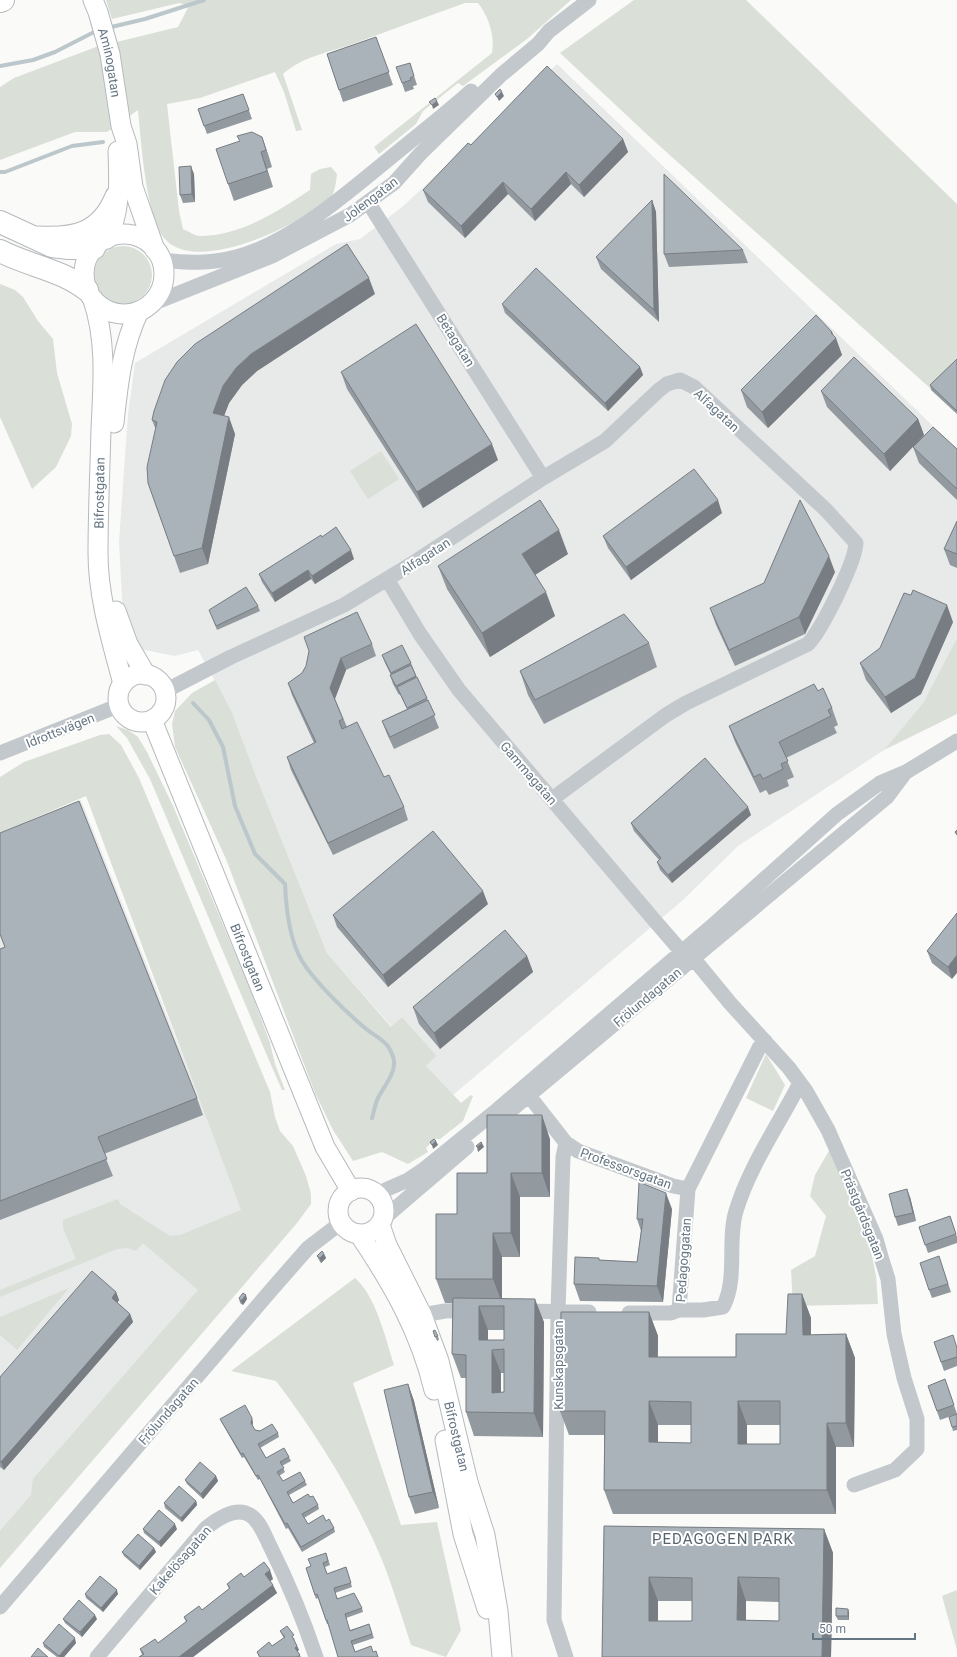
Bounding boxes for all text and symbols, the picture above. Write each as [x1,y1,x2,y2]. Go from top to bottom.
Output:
street label: Aminogatan [95,26,124,98]
street label: Jolengatan [340,174,401,225]
street label: Betagatan [434,311,478,369]
street label: Alfagatan [691,386,742,435]
street label: Bifrostgatan [91,457,108,529]
street label: Alfagatan [398,535,453,578]
street label: Idrottsvägen [24,710,97,751]
street label: Gammagatan [497,739,560,808]
street label: Bifrostgatan [227,922,268,993]
street label: Frölundagatan [611,965,684,1030]
street label: Professorsgatan [578,1145,673,1192]
street label: Prästgårdsgatan [838,1167,887,1261]
street label: Pedagoggatan [673,1217,694,1303]
street label: Kunskapsgatan [551,1320,566,1410]
street label: Frölundagatan [135,1375,201,1448]
street label: Bifrostgatan [441,1400,472,1473]
street label: Kakelösagatan [147,1523,214,1598]
district label: PEDAGOGEN PARK [652,1530,794,1548]
scale bar [813,1615,915,1641]
text: 50 m [819,1622,846,1636]

